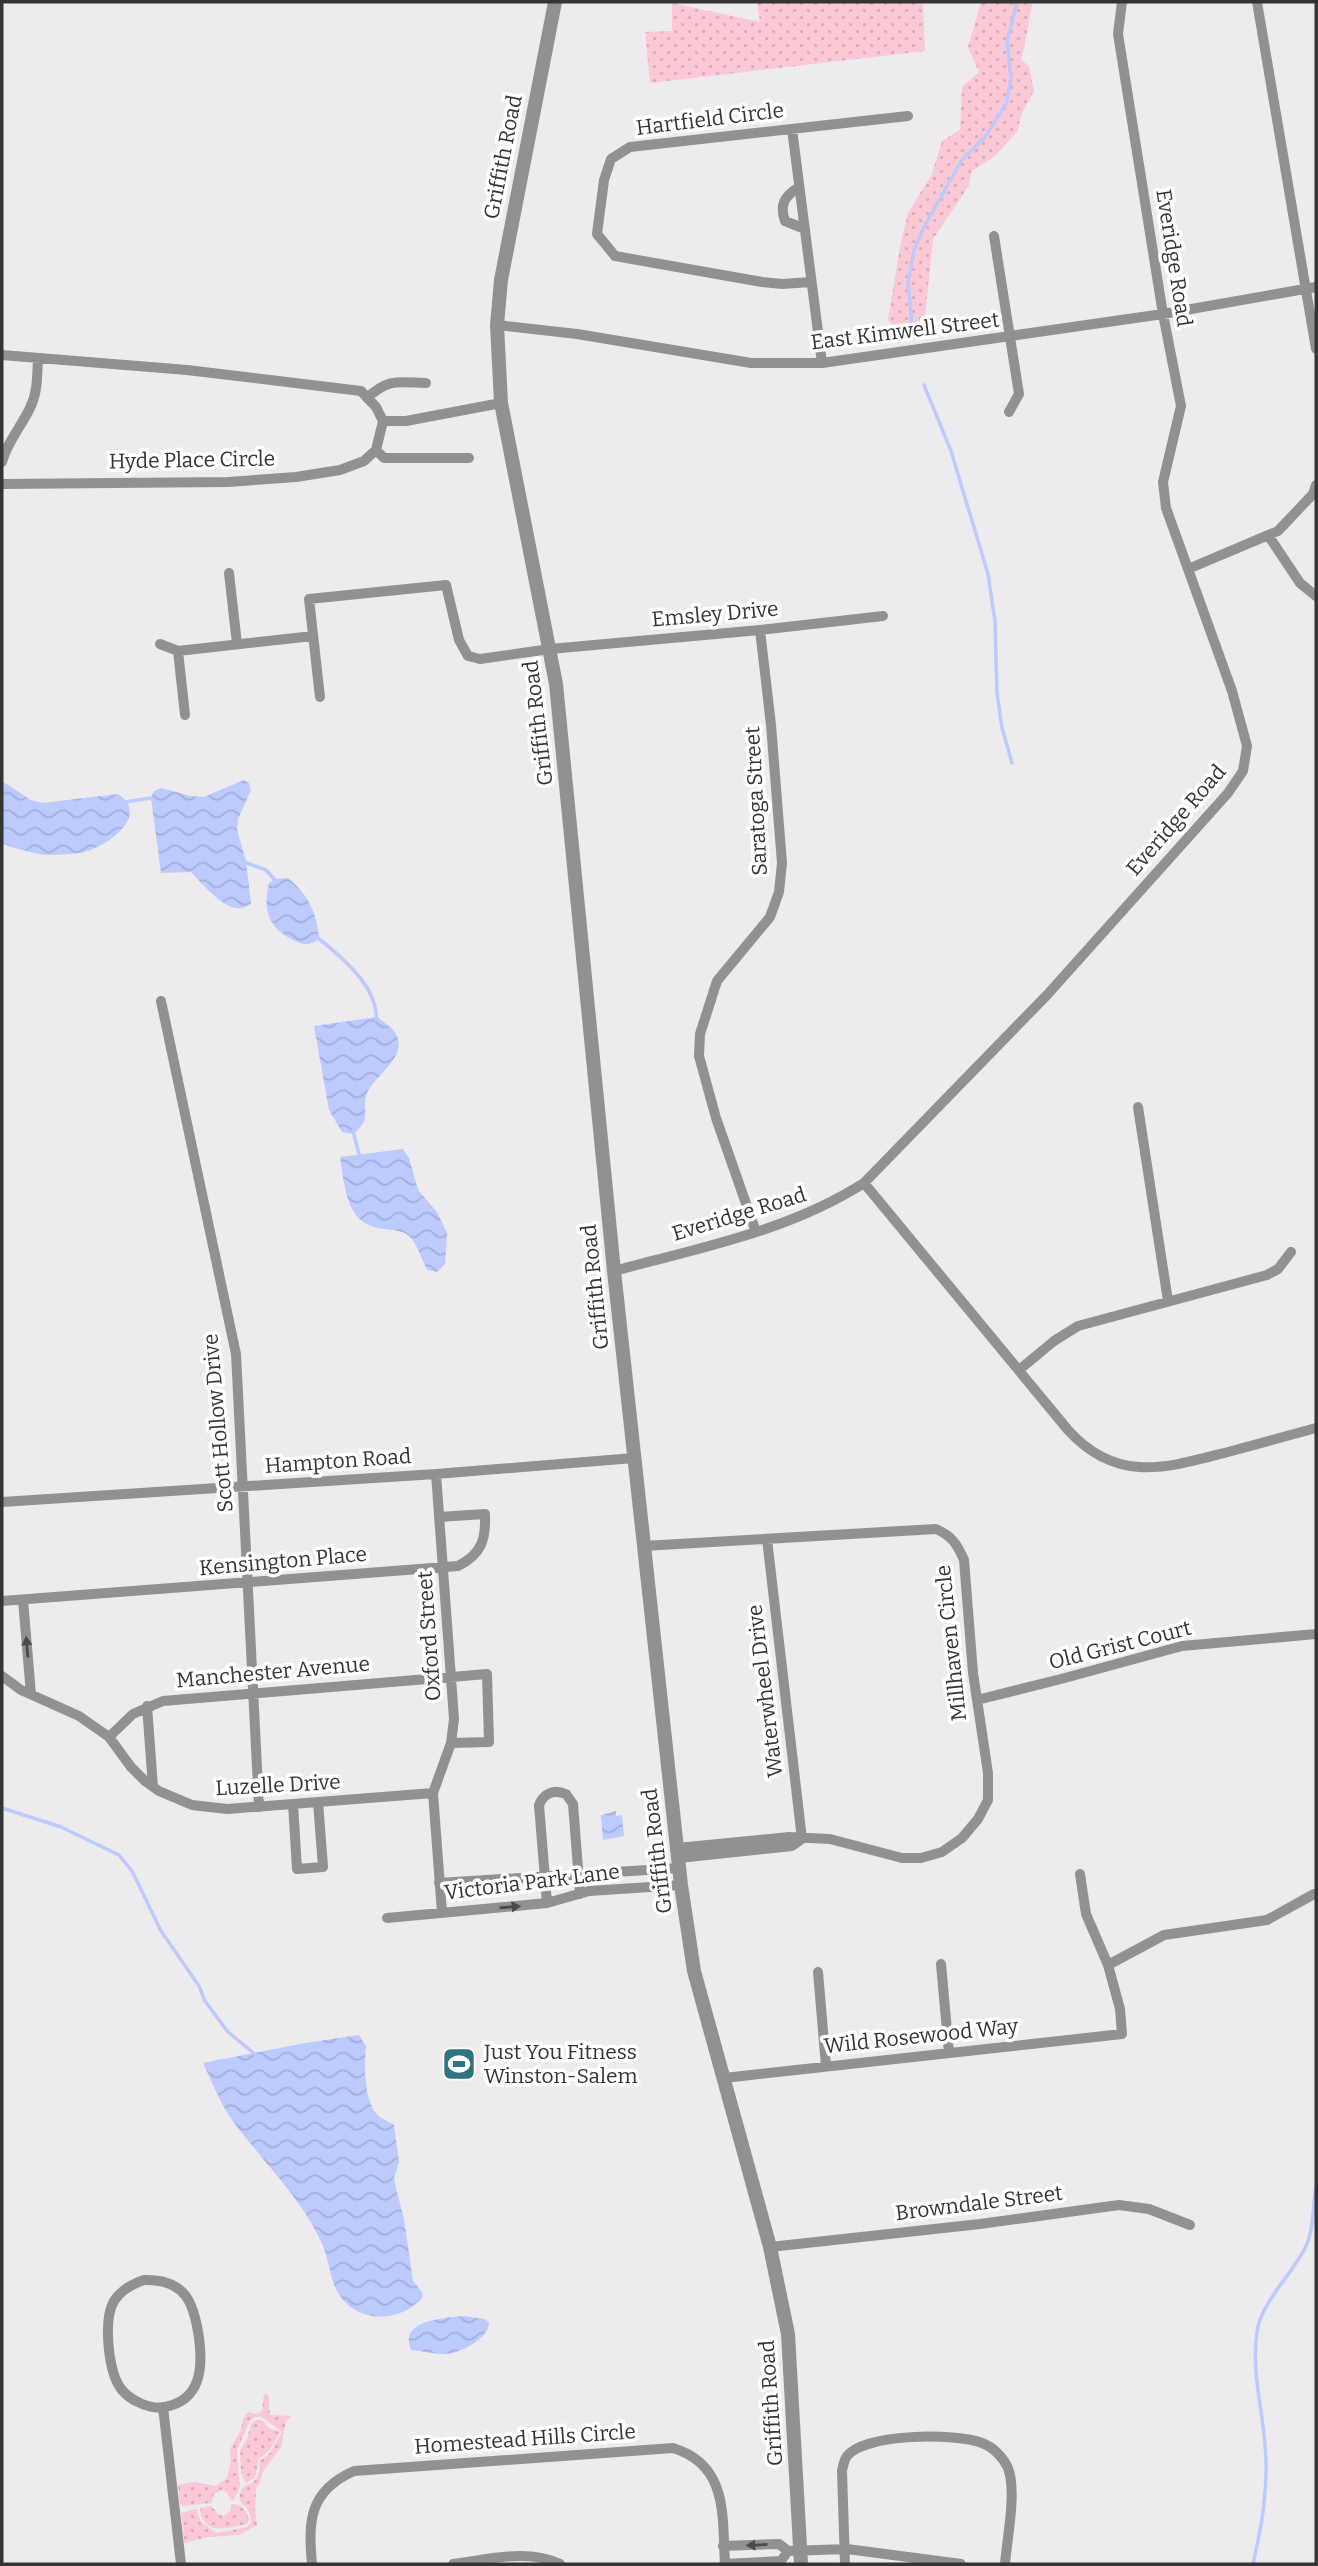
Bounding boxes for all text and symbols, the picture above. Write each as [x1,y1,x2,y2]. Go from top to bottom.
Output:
street label: Griffith Road [478,93,528,221]
street label: Hartfield Circle [635,97,785,141]
street label: Everidge Road [1150,187,1198,329]
street label: East Kimwell Street [809,306,1001,355]
street label: Hyde Place Circle [109,446,275,474]
street label: Emsley Drive [651,596,779,632]
street label: Griffith Road [517,659,559,787]
street label: Saratoga Street [739,725,773,876]
street label: Everidge Road [1121,759,1231,881]
street label: Everidge Road [669,1181,809,1247]
street label: Griffith Road [575,1223,615,1351]
street label: Scott Hollow Drive [197,1333,239,1513]
street label: Hampton Road [264,1443,412,1479]
street label: Kensington Place [198,1541,368,1581]
street label: Millhaven Circle [930,1564,972,1722]
street label: Oxford Street [411,1570,447,1702]
street label: Waterwheel Drive [741,1603,789,1779]
street label: Old Grist Court [1046,1615,1194,1675]
one-way arrow [21,1636,32,1658]
street label: Manchester Avenue [175,1651,371,1693]
street label: Luzelle Drive [215,1769,341,1801]
street label: Griffith Road [636,1787,678,1915]
street label: Victoria Park Lane [443,1858,621,1906]
one-way arrow [499,1901,521,1912]
street label: Wild Rosewood Way [823,2013,1020,2059]
place label: Just You Fitness Winston-Salem [483,2039,638,2089]
sports icon: Just You Fitness Winston-Salem [440,2045,478,2083]
street label: Browndale Street [894,2180,1064,2226]
street label: Griffith Road [754,2339,788,2467]
street label: Homestead Hills Circle [413,2418,637,2460]
one-way arrow [746,2539,768,2550]

